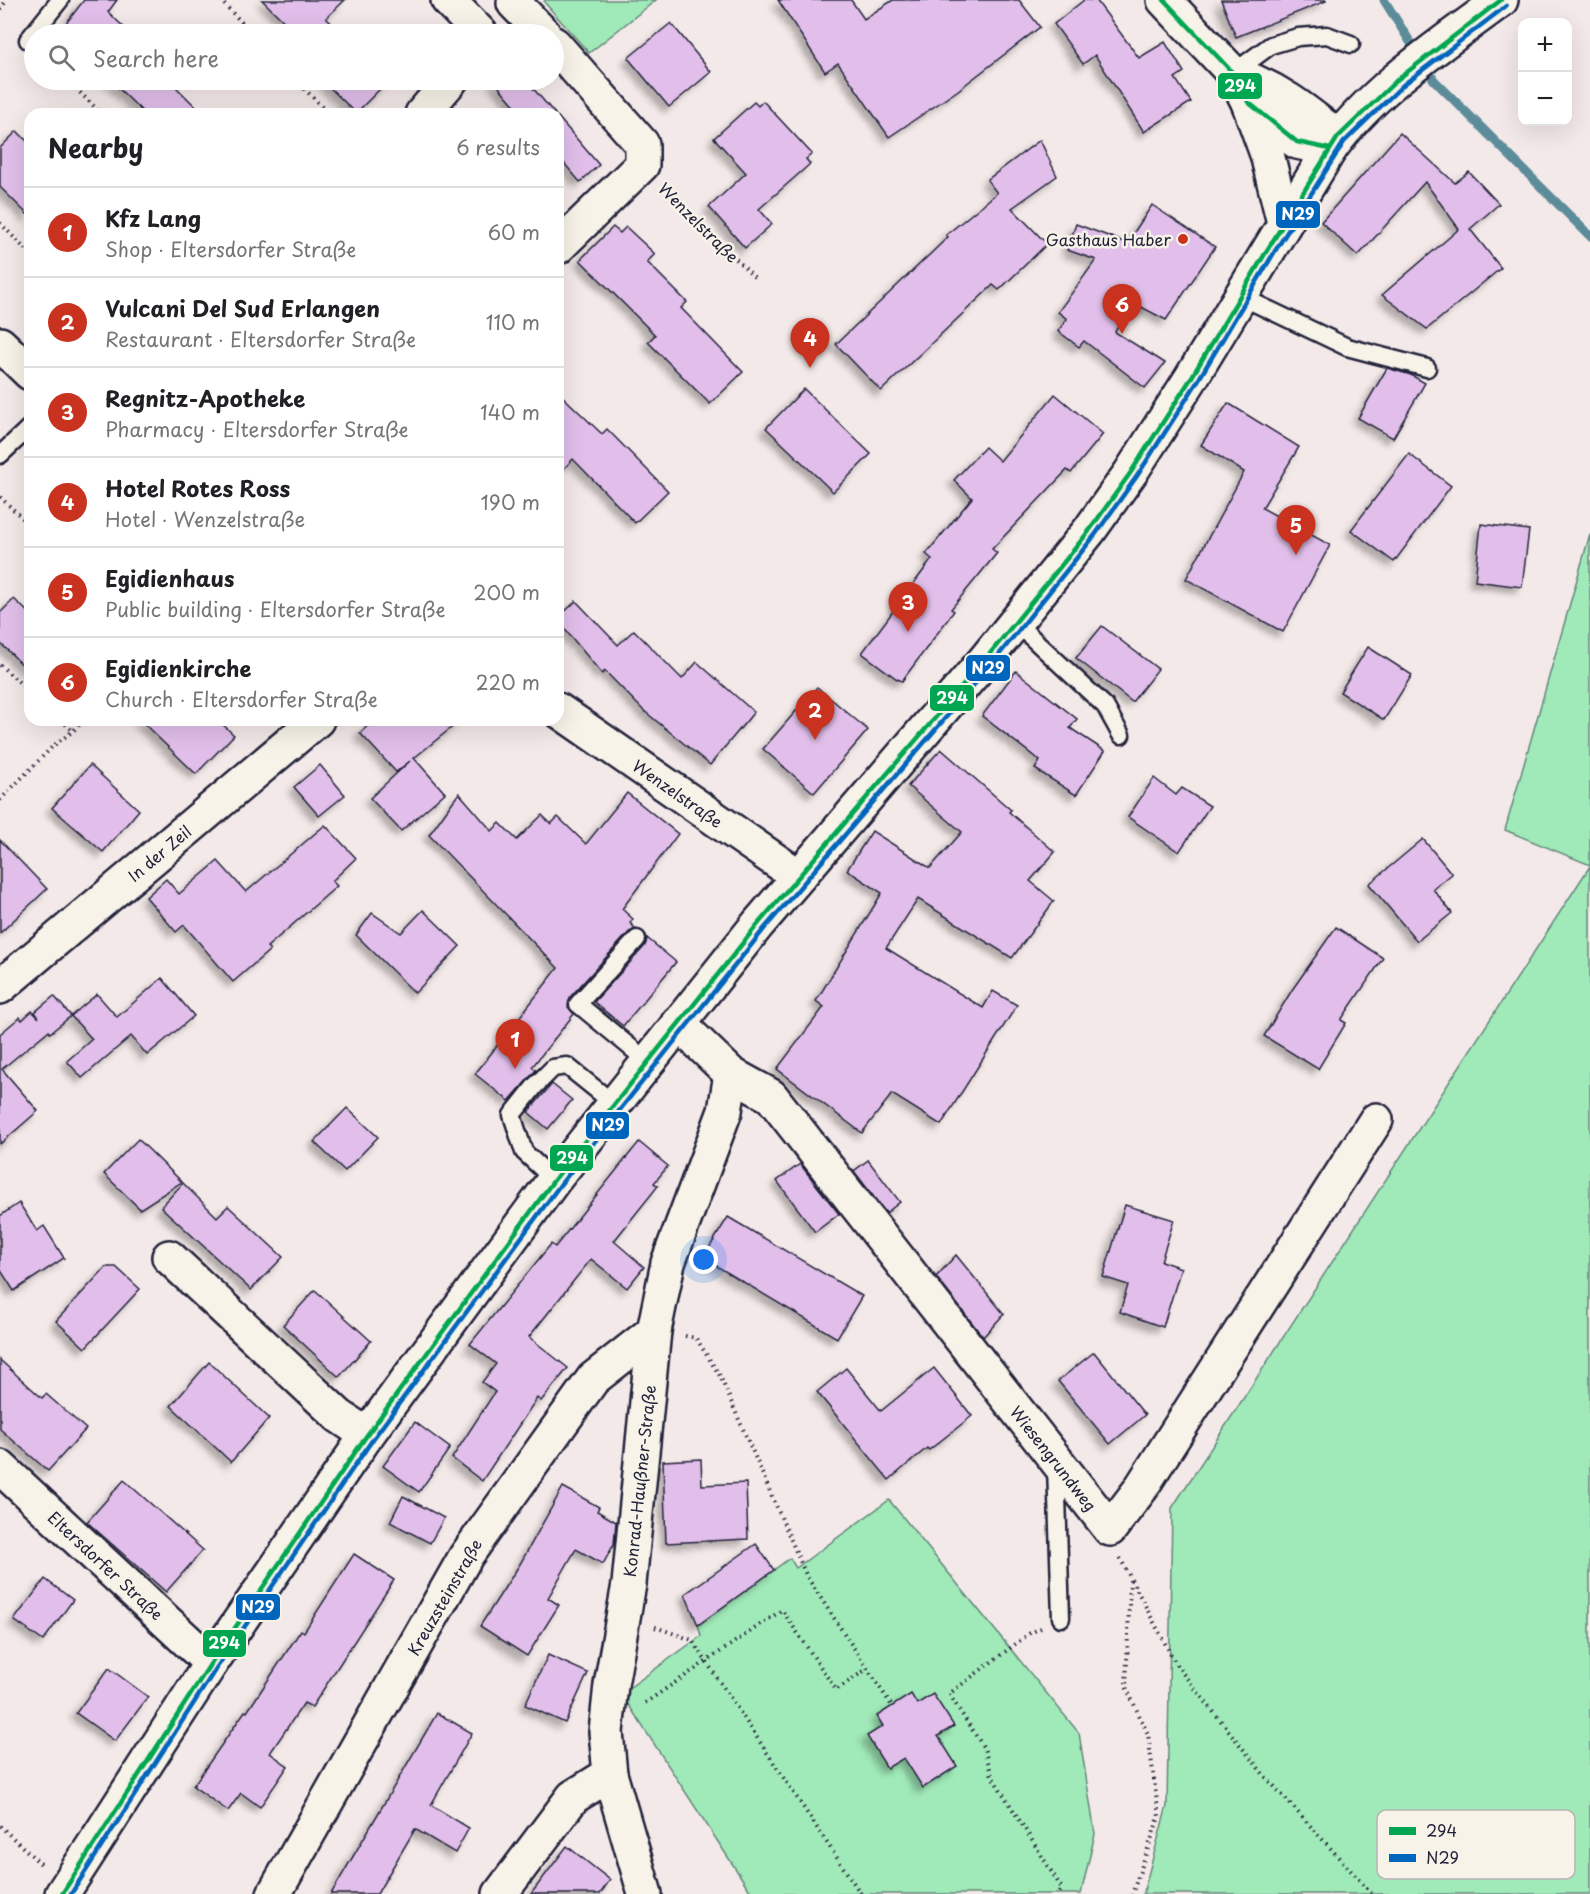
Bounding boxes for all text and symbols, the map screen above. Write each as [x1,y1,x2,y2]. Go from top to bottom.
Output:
map controls [1518,18,1572,126]
button: + [1518,18,1572,72]
search box [24,24,564,90]
icon: search [45,41,78,74]
text: Search here [93,41,219,74]
line badge: 294 [1217,72,1263,100]
button: − [1518,72,1572,126]
text: 294 [1224,73,1256,97]
text: Nearby [48,128,143,167]
text: 6 results [456,132,540,162]
street label: Wenzelstraße [653,176,745,268]
line badge: N29 [1275,200,1321,229]
text: Kfz Lang [105,201,201,234]
text: N29 [1281,201,1315,225]
text: 1 [63,217,72,247]
text: 60 m [488,217,540,247]
place label: Gasthaus Haber [1046,227,1172,251]
marker: Gasthaus Haber [1176,232,1190,246]
text: Shop · Eltersdorfer Straße [105,234,356,264]
pin: 6 [1102,284,1142,334]
text: Vulcani Del Sud Erlangen [105,291,380,324]
text: 2 [60,307,75,337]
text: 110 m [486,307,540,337]
pin: 4 [790,318,830,368]
text: Restaurant · Eltersdorfer Straße [105,324,416,354]
text: Regnitz-Apotheke [105,381,305,414]
text: 3 [61,397,74,427]
text: 140 m [480,397,540,427]
text: Pharmacy · Eltersdorfer Straße [105,414,409,444]
text: Hotel Rotes Ross [105,471,290,504]
text: 4 [61,487,74,517]
text: 190 m [481,487,540,517]
text: Hotel · Wenzelstraße [105,504,305,534]
pin: 5 [1276,506,1316,555]
text: Egidienhaus [105,561,234,594]
text: 5 [61,577,74,607]
text: 200 m [473,577,540,607]
pin: 3 [888,582,928,632]
text: Public building · Eltersdorfer Straße [105,594,445,624]
text: Egidienkirche [105,651,252,684]
line badge: N29 [965,654,1011,682]
text: N29 [971,655,1005,679]
text: 6 [60,667,75,697]
text: 220 m [476,667,540,697]
text: Church · Eltersdorfer Straße [105,684,378,714]
line badge: 294 [929,684,975,712]
text: 294 [936,685,968,709]
pin: 2 [796,690,834,740]
street label: Wenzelstraße [628,753,728,833]
street label: In der Zeil [122,819,196,887]
pin: 1 [496,1020,534,1069]
line badge: N29 [585,1111,630,1140]
text: N29 [591,1112,625,1136]
line badge: 294 [549,1144,594,1172]
text: 294 [556,1145,588,1169]
your location [689,1245,718,1274]
street label: Konrad-Haußner-Straße [617,1384,661,1578]
street label: Wiesengrundweg [1005,1400,1103,1516]
street label: Eltersdorfer Straße [43,1505,169,1625]
street label: Kreuzsteinstraße [401,1534,487,1660]
line badge: N29 [235,1593,281,1621]
text: N29 [241,1594,275,1618]
line badge: 294 [202,1629,247,1658]
text: 294 [208,1630,240,1654]
legend [1377,1810,1575,1879]
text: 294 [1426,1818,1457,1842]
text: N29 [1426,1845,1459,1869]

